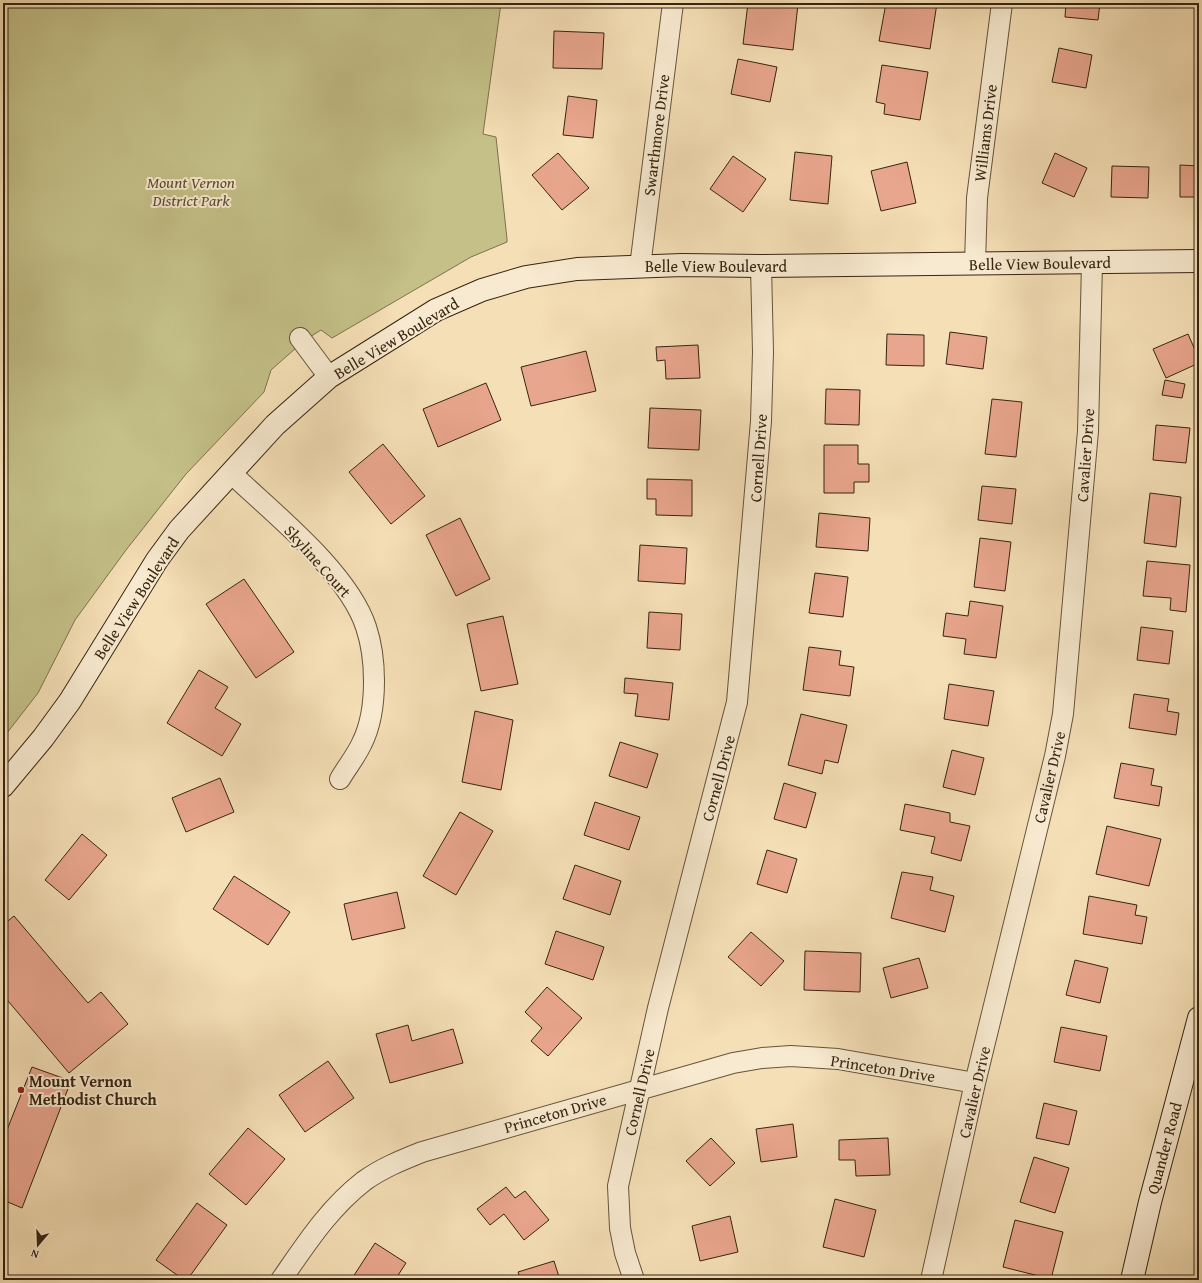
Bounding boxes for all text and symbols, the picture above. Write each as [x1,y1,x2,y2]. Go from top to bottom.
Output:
street label: Swarthmore Drive [637,73,675,197]
street label: Williams Drive [967,83,1003,183]
park label: Mount Vernon District Park [147,170,235,212]
street label: Belle View Boulevard [969,250,1112,276]
street label: Belle View Boulevard [645,254,787,278]
street label: Belle View Boulevard [329,291,463,385]
street label: Cavalier Drive [1070,407,1100,503]
street label: Cornell Drive [743,413,773,503]
street label: Skyline Court [279,519,357,603]
street label: Belle View Boulevard [87,532,185,664]
street label: Cavalier Drive [1027,729,1071,825]
street label: Cornell Drive [695,732,741,824]
street label: Cavalier Drive [952,1044,996,1140]
street label: Cornell Drive [617,1046,661,1138]
street label: Princeton Drive [829,1048,937,1088]
place label: Mount Vernon Methodist Church [29,1069,157,1111]
marker: Mount Vernon Methodist Church [16,1085,26,1095]
street label: Princeton Drive [501,1087,609,1139]
street label: Quander Road [1140,1099,1188,1197]
north arrow [18,1225,58,1265]
text: N [28,1245,41,1263]

